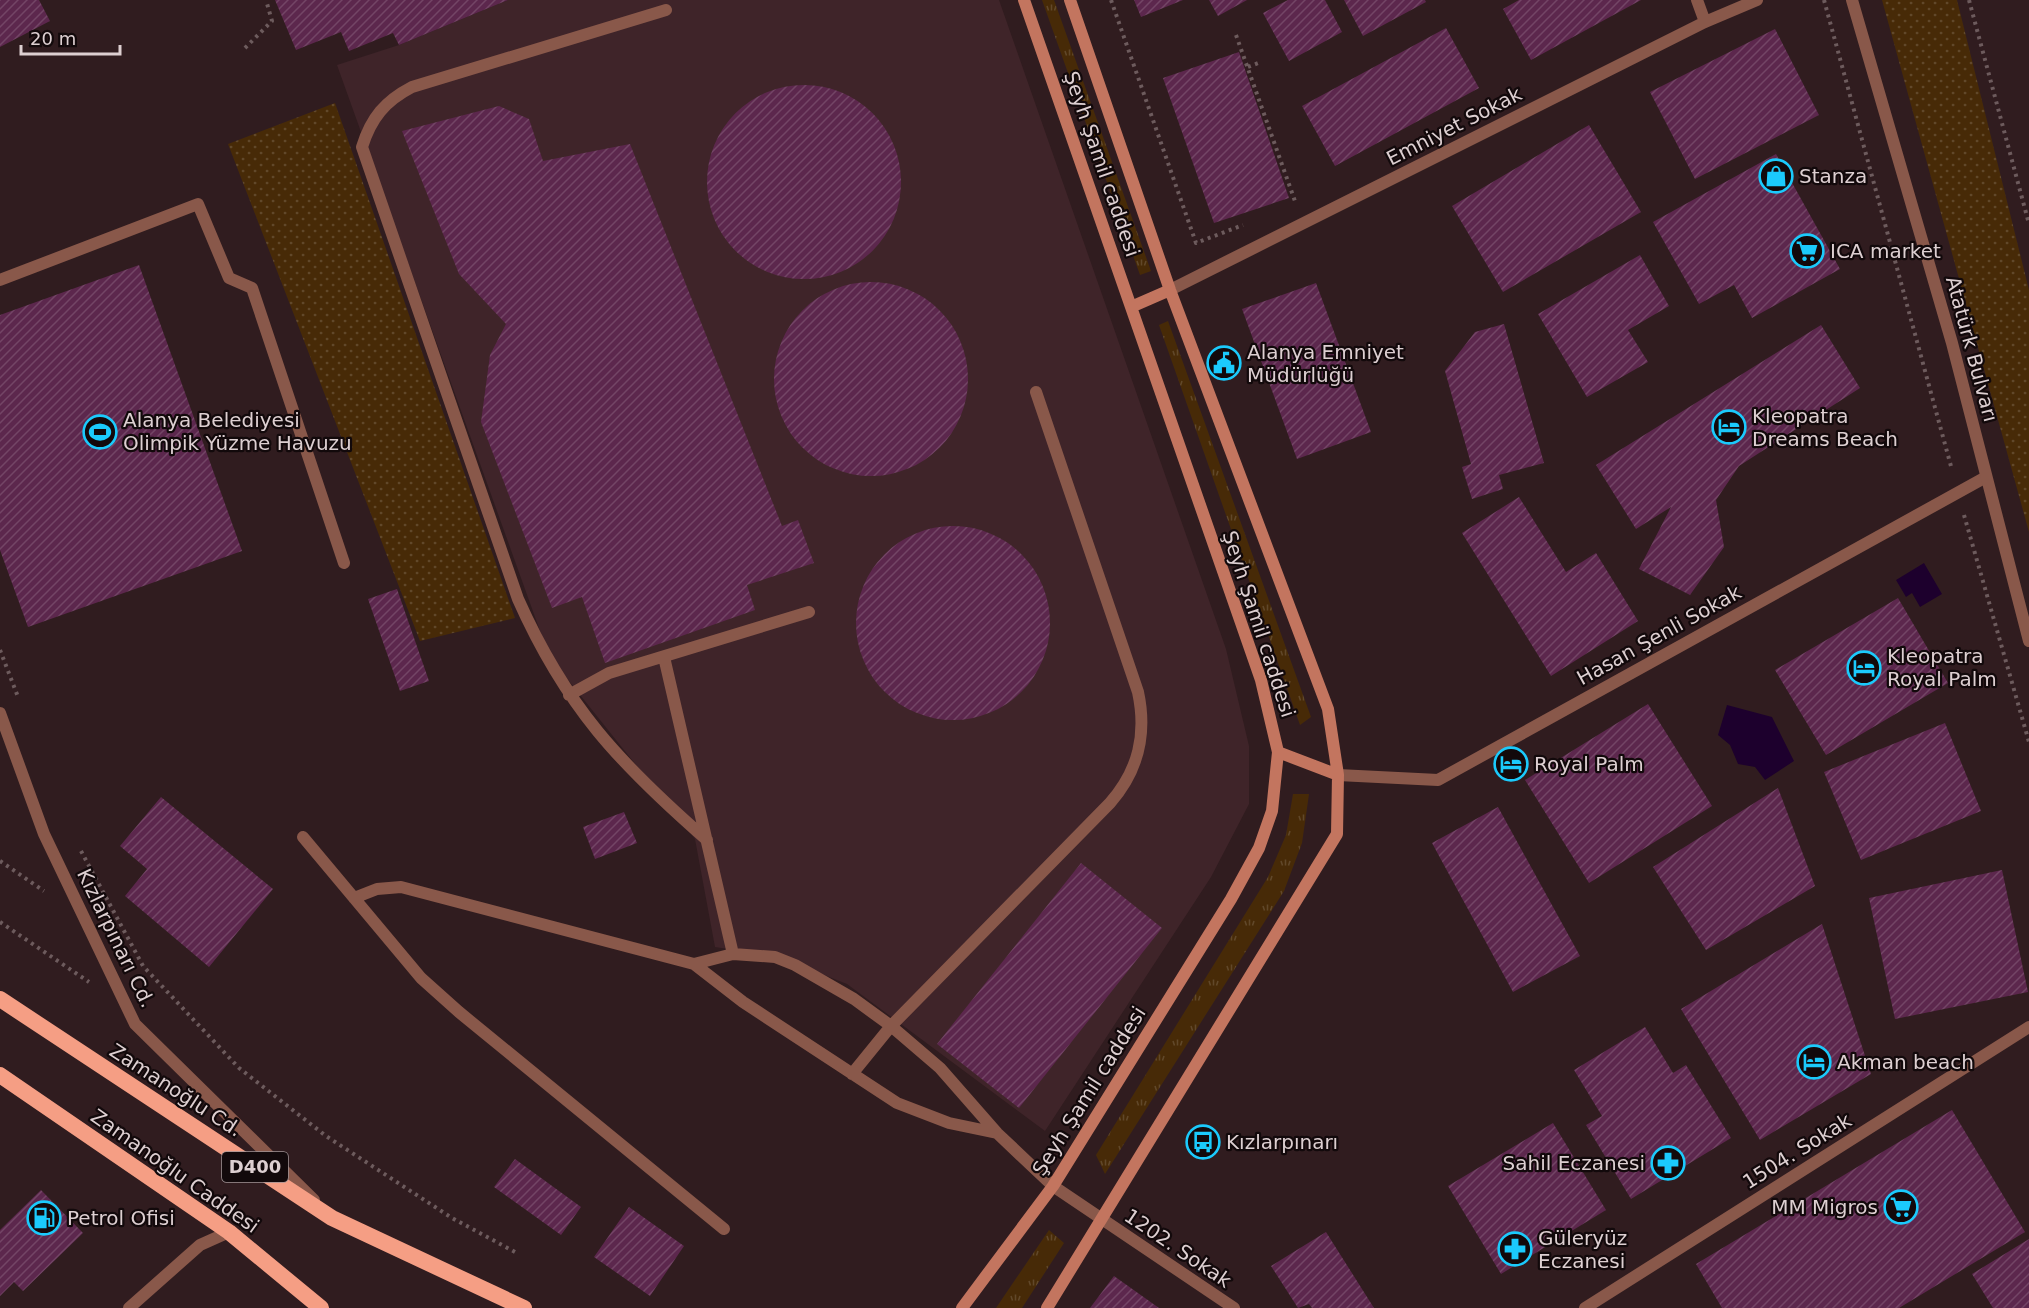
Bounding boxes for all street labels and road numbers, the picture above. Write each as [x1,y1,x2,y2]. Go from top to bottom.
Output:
street label: Şeyh Şamil caddesi [1059,68,1145,260]
street label: Emniyet Sokak [1382,81,1526,170]
street label: Atatürk Bulvarı [1941,273,2003,425]
street label: Şeyh Şamil caddesi [1218,528,1300,720]
street label: Hasan Şenli Sokak [1573,580,1746,690]
street label: Kızlarpınarı Cd. [72,865,160,1011]
street label: Şeyh Şamil caddesi [1027,1002,1151,1180]
street label: Zamanoğlu Cd. [105,1038,247,1142]
street label: Zamanoğlu Caddesi [86,1104,264,1238]
street label: 1504. Sokak [1738,1108,1856,1194]
road number: D400 [222,1152,288,1182]
street label: 1202. Sokak [1120,1203,1236,1293]

